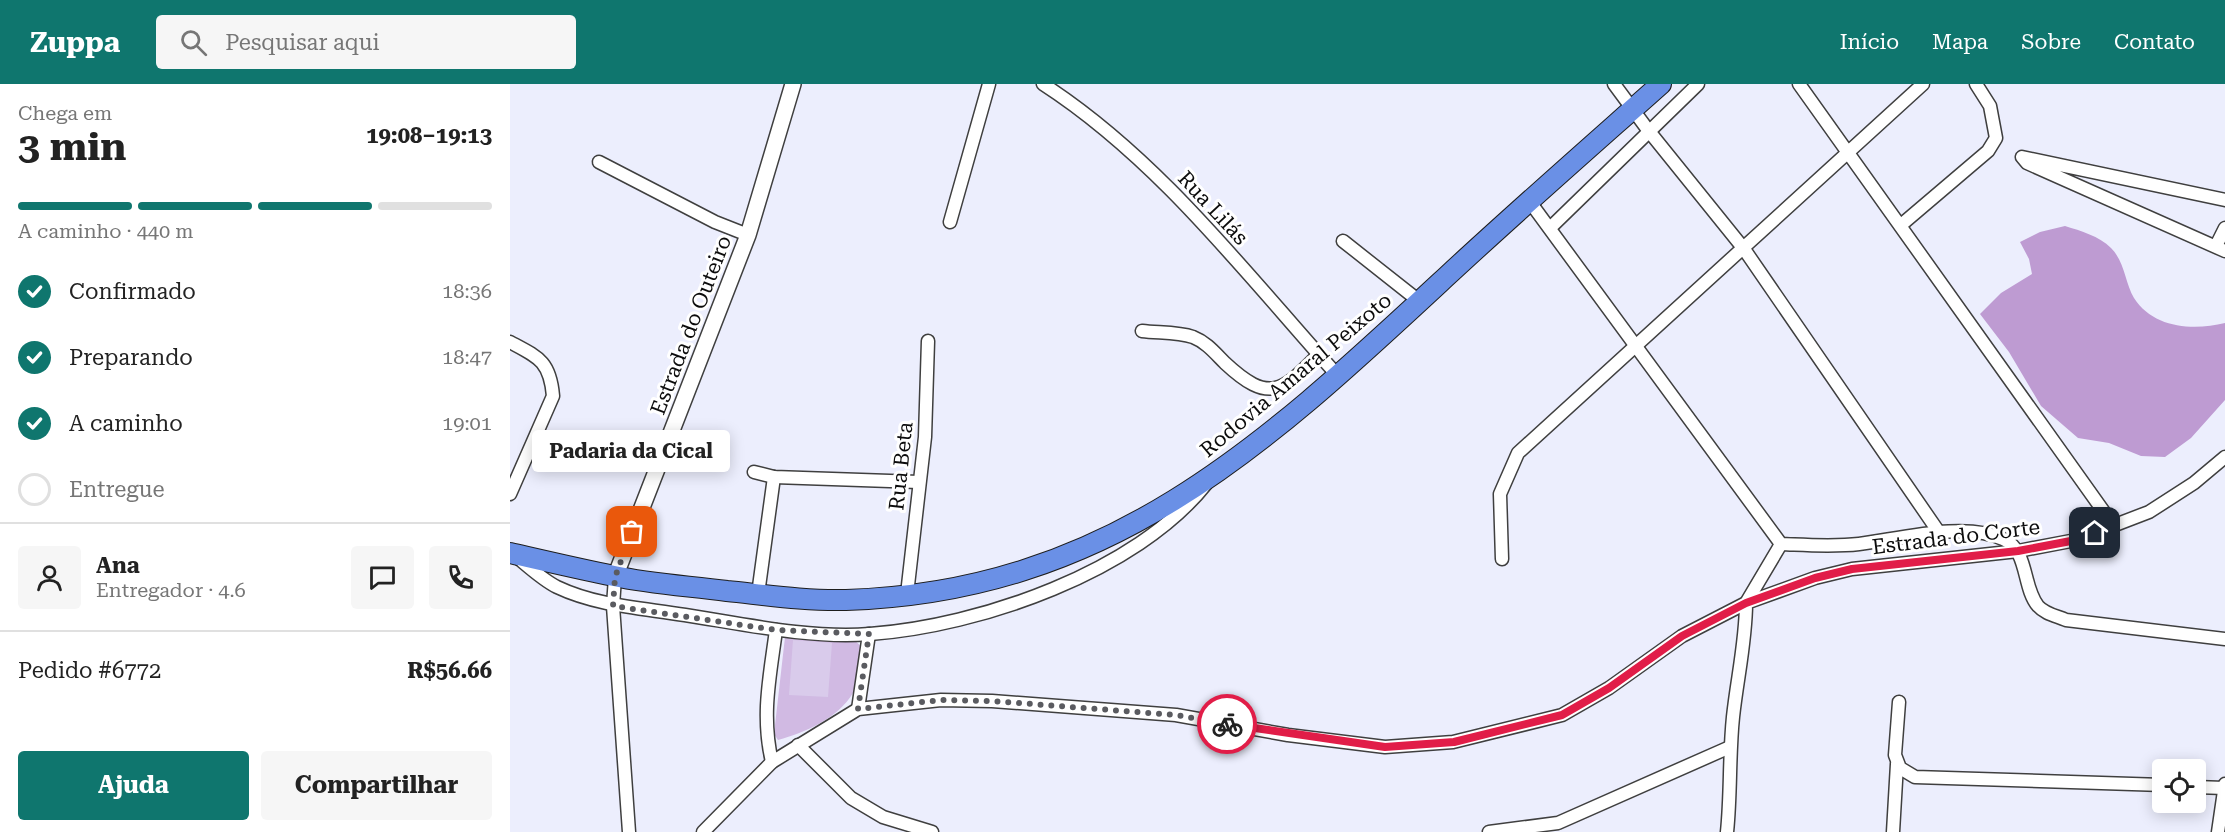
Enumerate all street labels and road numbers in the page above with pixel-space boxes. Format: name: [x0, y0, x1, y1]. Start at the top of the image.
street label: Rua Lilás: [1173, 166, 1253, 250]
street label: Estrada do Outeiro: [646, 232, 736, 418]
street label: Rodovia Amaral Peixoto: [1196, 288, 1396, 462]
street label: Rua Beta: [884, 420, 918, 511]
street label: Estrada do Corte: [1871, 515, 2041, 559]

